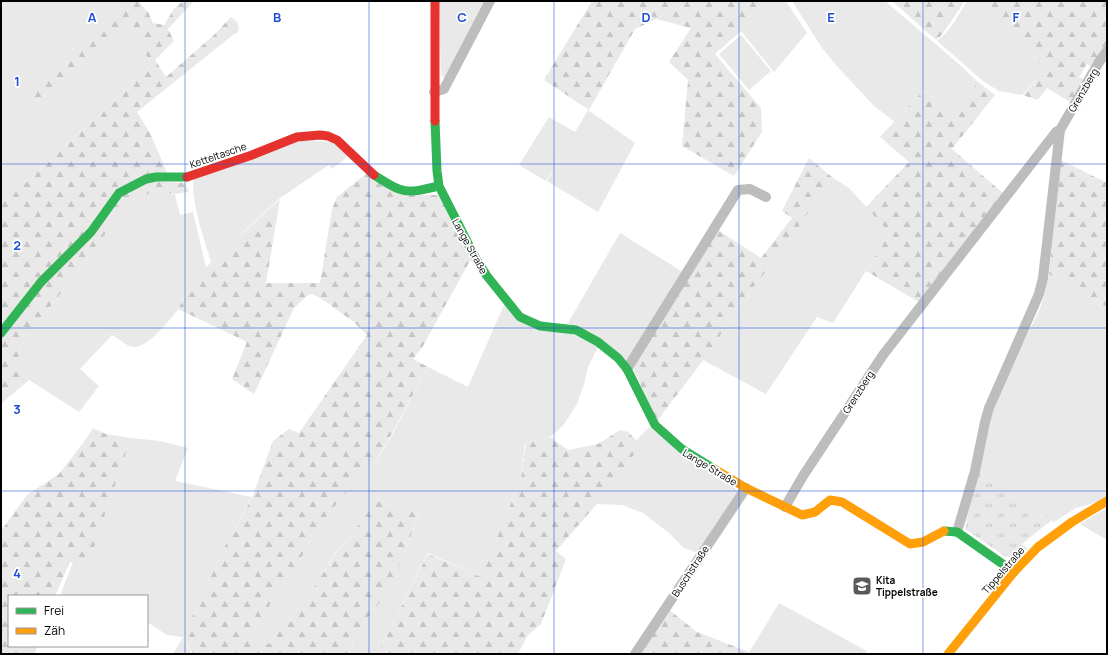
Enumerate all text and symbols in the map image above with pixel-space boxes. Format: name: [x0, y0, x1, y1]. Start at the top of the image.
text: A: [88, 8, 97, 26]
text: B: [273, 8, 281, 26]
text: C: [457, 8, 467, 26]
text: D: [641, 8, 651, 26]
text: E: [827, 8, 835, 26]
text: F: [1013, 8, 1020, 26]
street label: Grenzberg: [1065, 65, 1101, 115]
text: 1: [14, 72, 20, 90]
street label: Ketteltasche: [188, 139, 248, 171]
street label: Lange Straße: [449, 216, 491, 276]
text: 2: [13, 236, 21, 254]
street label: Grenzberg: [839, 368, 877, 416]
text: 3: [13, 400, 21, 418]
street label: Lange Straße: [680, 445, 740, 489]
street label: Buschstraße: [668, 542, 712, 599]
street label: Tippelstraße: [979, 543, 1028, 597]
text: 4: [13, 564, 21, 582]
place label: Kita Tippelstraße: [876, 573, 938, 599]
school or university icon: Kita Tippelstraße: [851, 575, 873, 597]
legend: [8, 595, 148, 647]
text: Frei: [44, 602, 64, 619]
text: Zäh: [44, 622, 65, 639]

